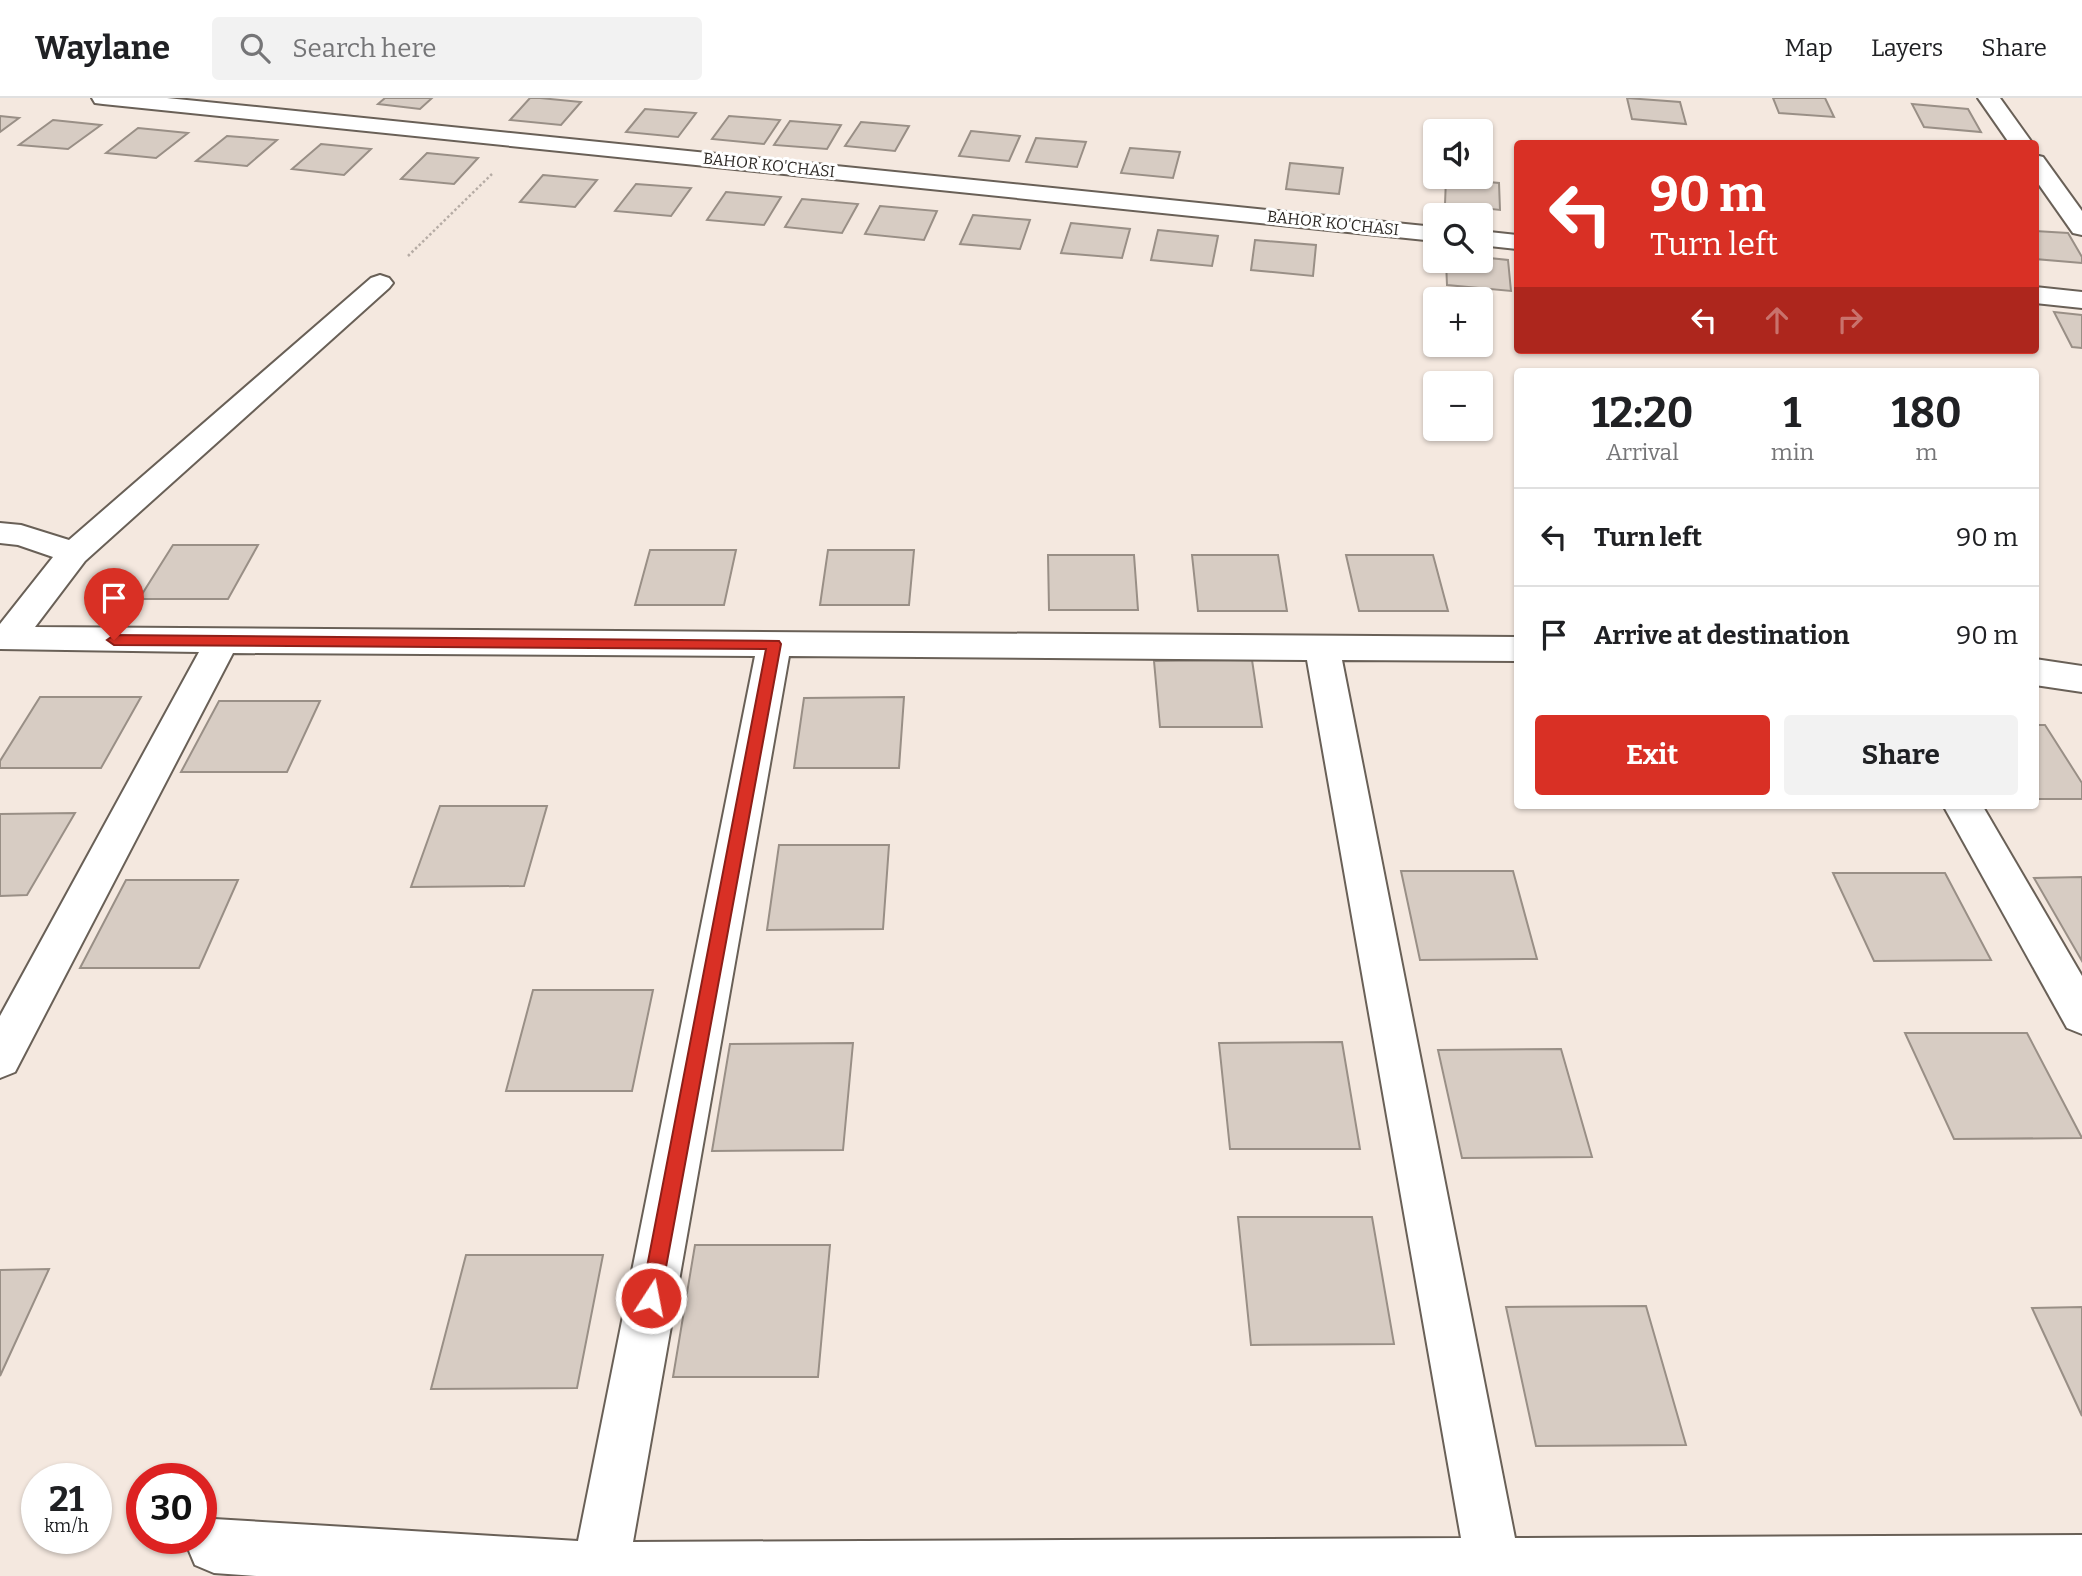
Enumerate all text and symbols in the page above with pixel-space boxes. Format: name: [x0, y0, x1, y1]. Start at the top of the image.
search box: [212, 17, 702, 80]
text: Waylane: [35, 28, 170, 68]
icon: search: [236, 29, 274, 67]
text: Search here: [292, 33, 437, 64]
text: Map: [1785, 34, 1833, 62]
text: Layers: [1871, 34, 1943, 62]
text: Share: [1981, 34, 2047, 62]
map controls: [1423, 119, 1493, 441]
button: sound: [1423, 119, 1493, 189]
street label: BAHOR KO'CHASI: [702, 149, 836, 181]
text: 90 m: [1650, 165, 1766, 224]
icon: left: [1535, 168, 1626, 259]
button: search: [1423, 203, 1493, 273]
street label: BAHOR KO'CHASI: [1266, 207, 1400, 239]
text: Turn left: [1650, 225, 1778, 263]
button: +: [1423, 287, 1493, 357]
icon: left: [1685, 301, 1723, 339]
icon: ahead: [1758, 301, 1796, 339]
icon: right: [1831, 301, 1869, 339]
button: −: [1423, 371, 1493, 441]
text: 12:20: [1591, 388, 1693, 438]
text: 1: [1783, 388, 1801, 438]
text: 180: [1891, 388, 1962, 438]
text: Arrival: [1606, 438, 1679, 466]
text: min: [1771, 438, 1814, 466]
text: m: [1916, 438, 1938, 466]
icon: left: [1535, 518, 1573, 556]
text: Turn left: [1594, 522, 1702, 553]
text: 90 m: [1956, 522, 2018, 553]
pin: [84, 568, 144, 640]
icon: arrive: [95, 579, 133, 617]
icon: arrive: [1535, 616, 1573, 654]
text: Arrive at destination: [1594, 620, 1849, 651]
text: 90 m: [1956, 620, 2018, 651]
button: Exit: [1535, 715, 1770, 795]
button: Share: [1784, 715, 2018, 795]
position arrow: [614, 1261, 688, 1335]
speed limit sign: 30: [126, 1463, 217, 1554]
text: 21: [49, 1478, 84, 1520]
text: km/h: [44, 1515, 89, 1537]

